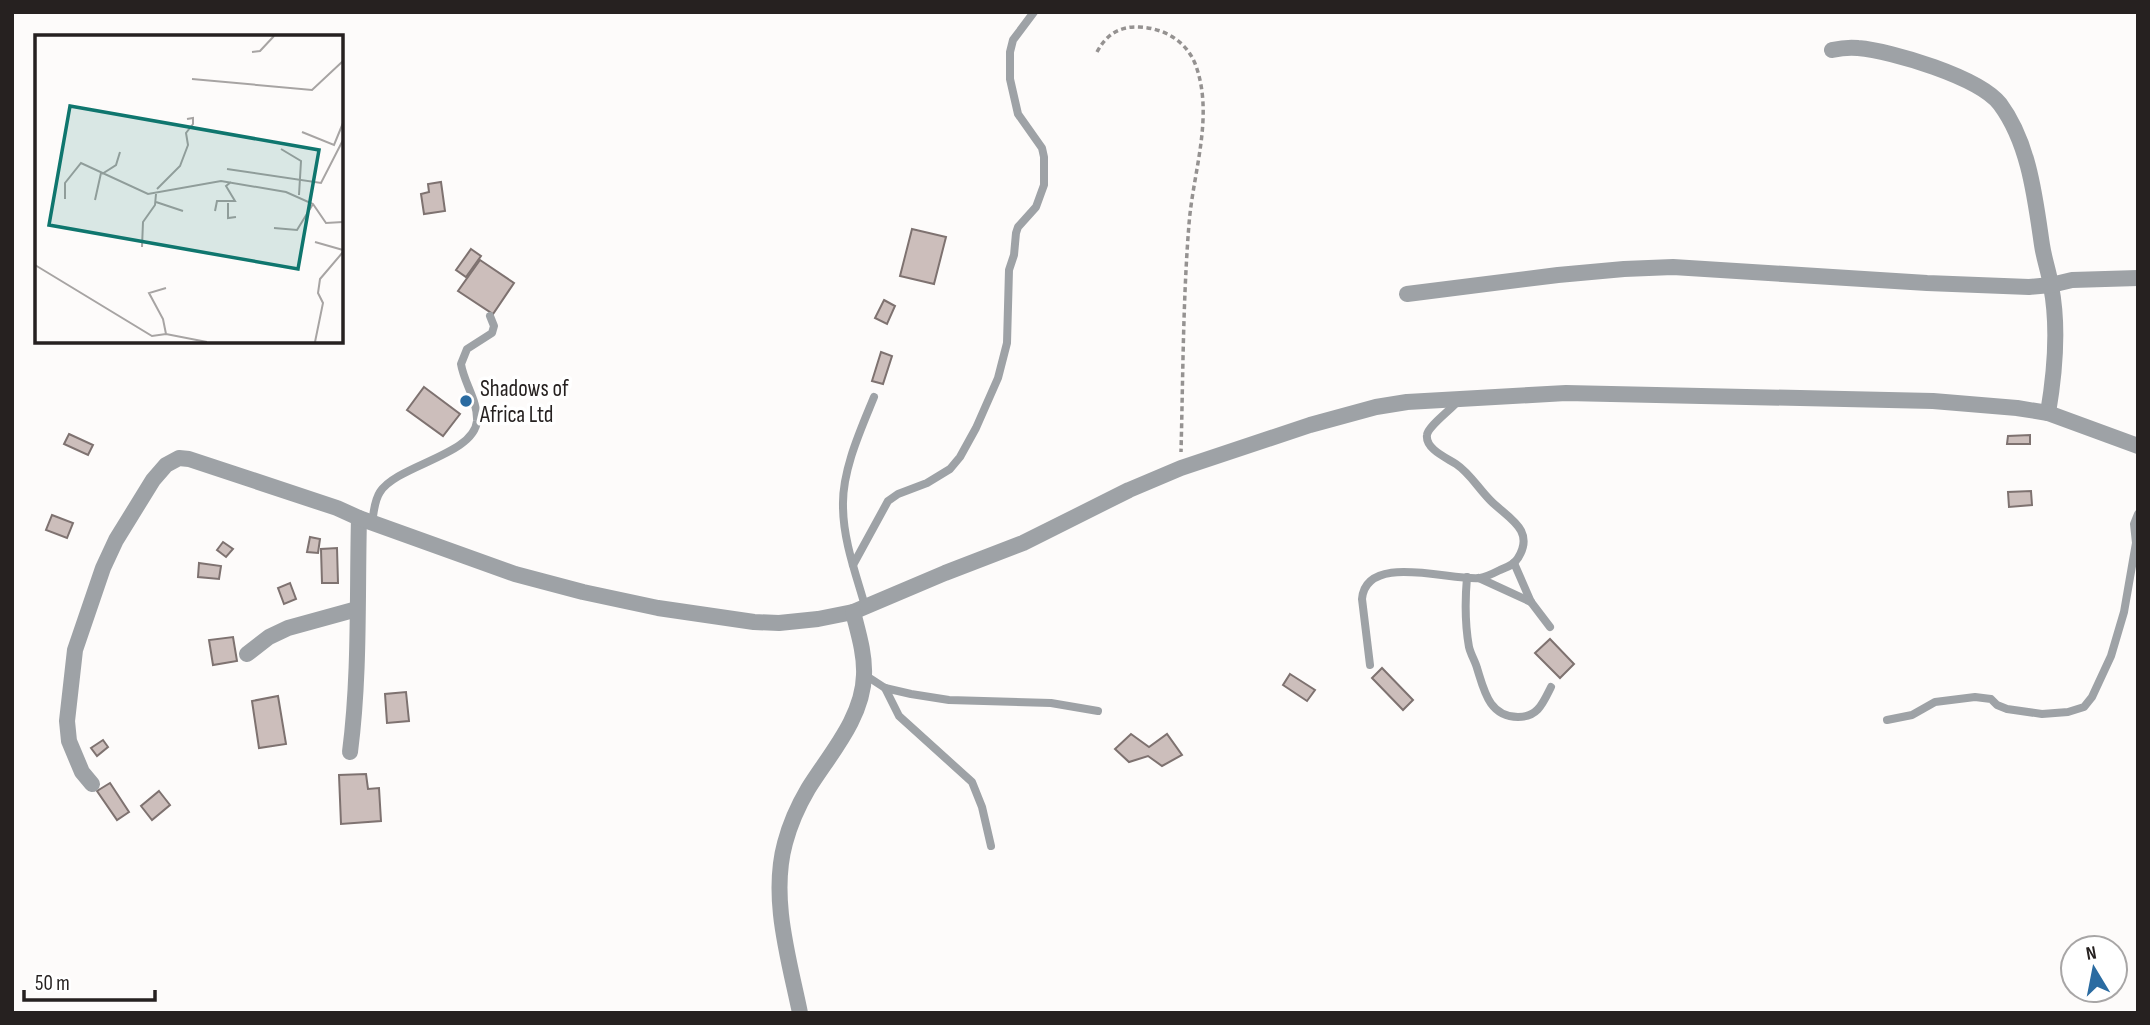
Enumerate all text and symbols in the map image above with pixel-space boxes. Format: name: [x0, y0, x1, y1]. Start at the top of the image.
inset map: [35, 35, 343, 343]
place label: Shadows of Africa Ltd: [479, 375, 569, 429]
marker: Shadows of Africa Ltd: [458, 393, 474, 409]
north arrow: [2059, 934, 2129, 1004]
text: N: [2084, 942, 2098, 966]
scale bar: [24, 958, 156, 1002]
text: 50 m: [35, 971, 70, 996]

